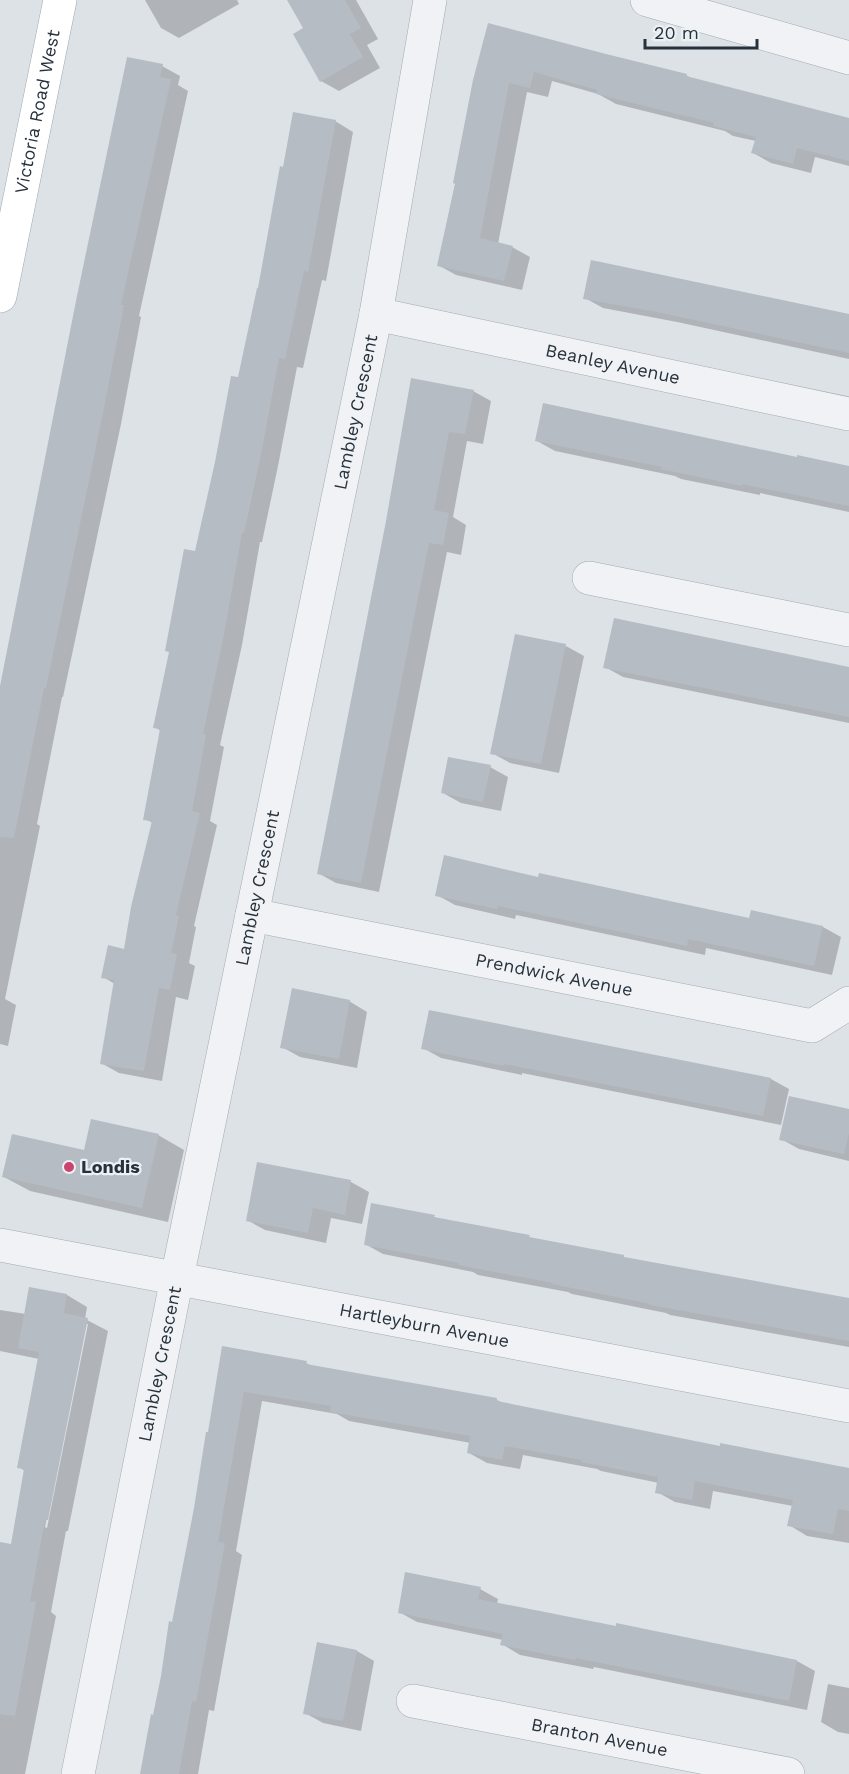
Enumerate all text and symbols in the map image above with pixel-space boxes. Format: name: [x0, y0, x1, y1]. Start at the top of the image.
scale bar: [645, 12, 758, 50]
text: 20 m: [654, 22, 699, 43]
street label: Victoria Road West: [10, 27, 64, 195]
street label: Lambley Crescent: [329, 332, 382, 492]
street label: Beanley Avenue: [544, 339, 682, 388]
street label: Lambley Crescent: [231, 808, 283, 968]
street label: Prendwick Avenue: [474, 949, 635, 1000]
place label: Londis: [81, 1156, 140, 1177]
marker: Londis: [62, 1160, 76, 1174]
street label: Lambley Crescent: [134, 1284, 185, 1444]
street label: Hartleyburn Avenue: [338, 1299, 511, 1351]
street label: Branton Avenue: [529, 1713, 670, 1760]

